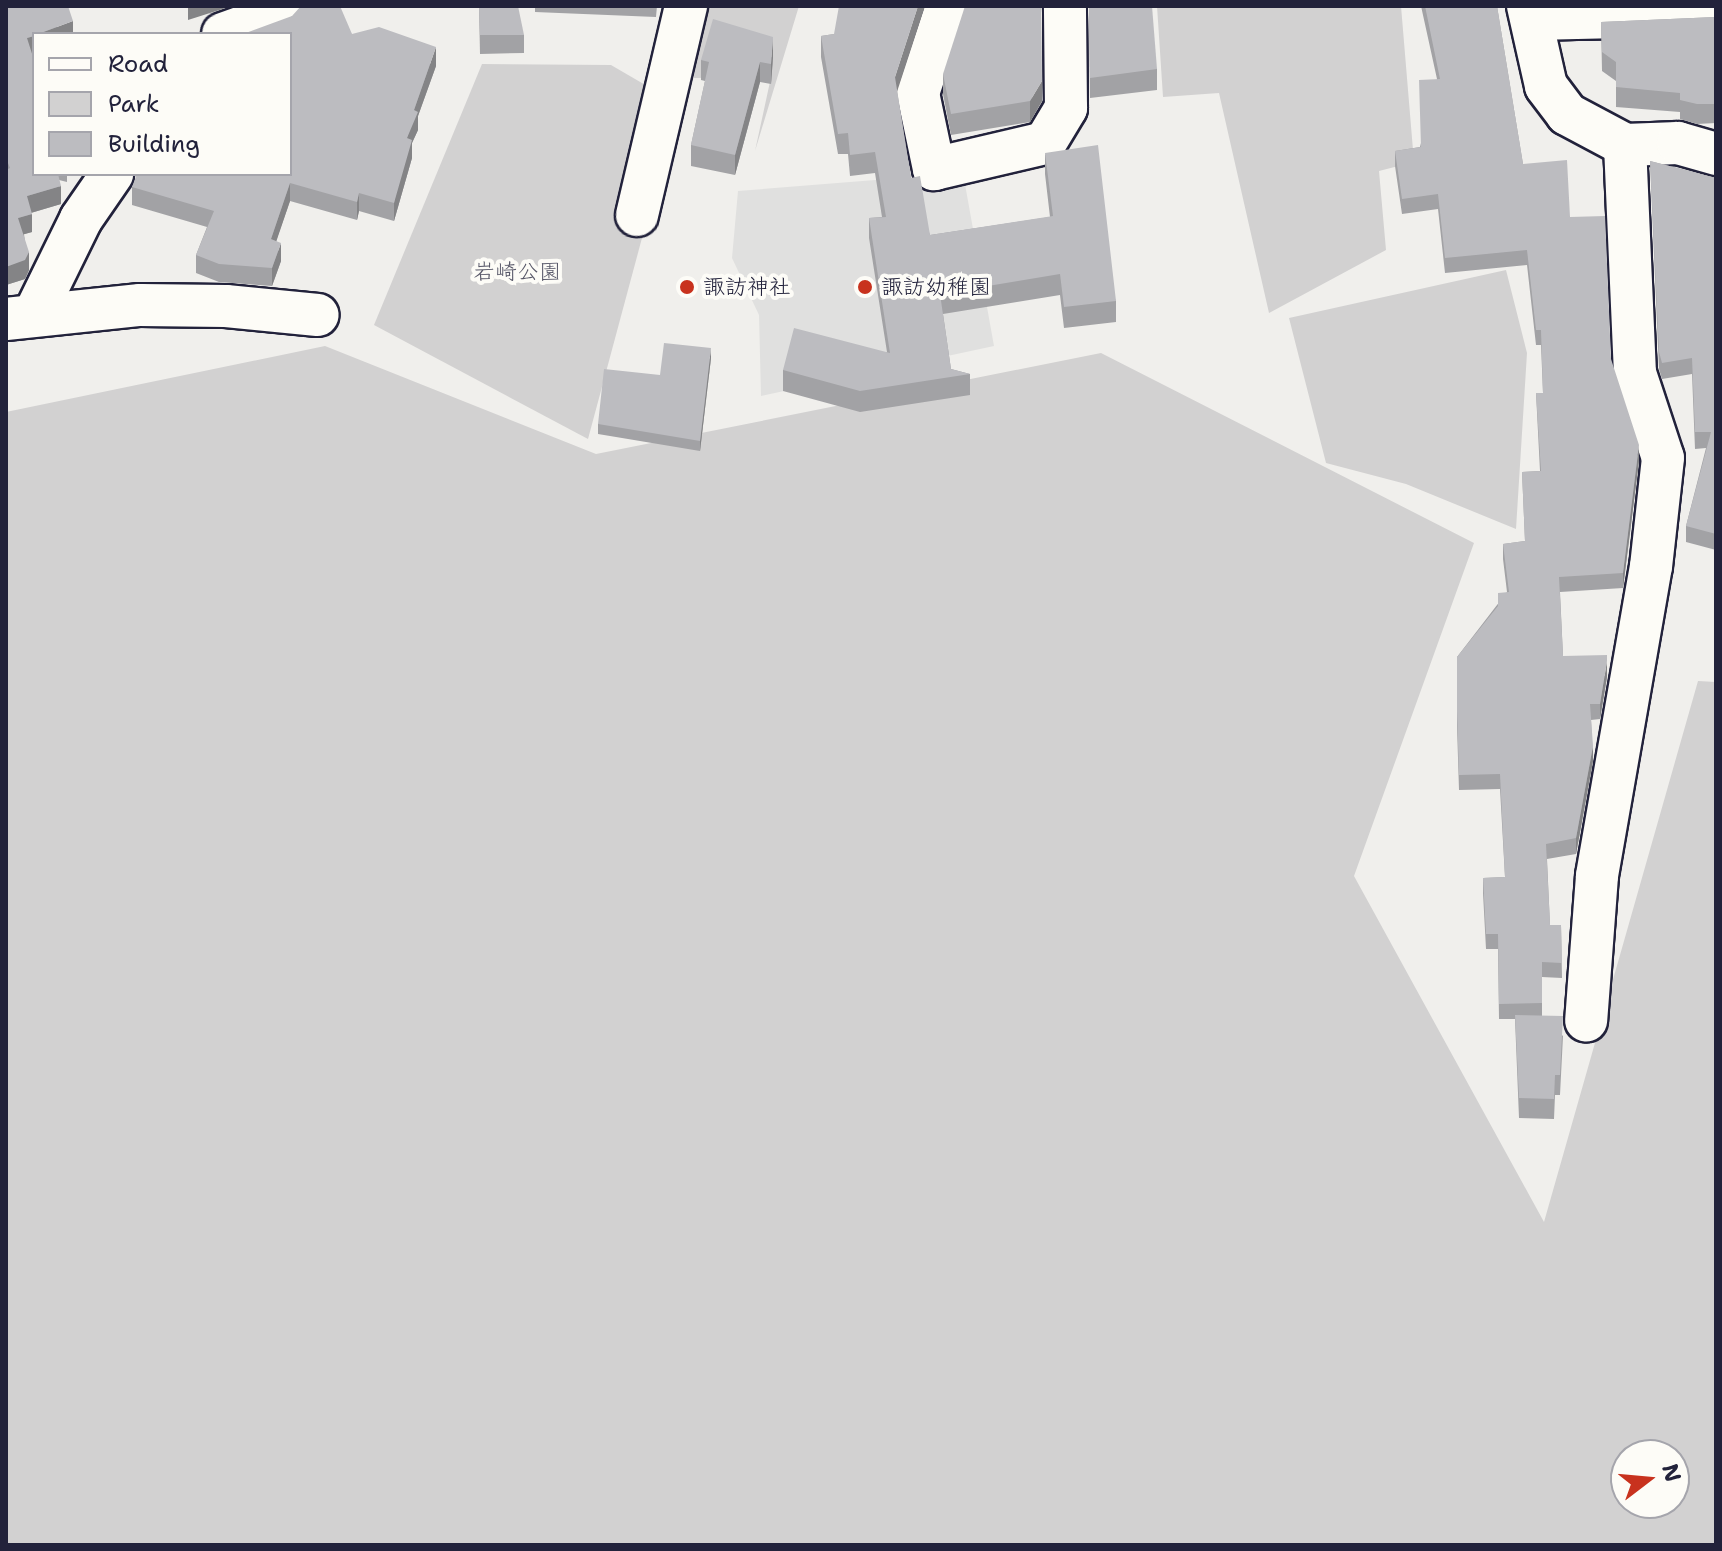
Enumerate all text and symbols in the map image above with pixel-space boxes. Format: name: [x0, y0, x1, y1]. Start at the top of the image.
legend: [32, 32, 292, 176]
text: Road: [108, 48, 168, 80]
text: Park: [108, 88, 160, 120]
text: Building: [108, 128, 200, 160]
park label: 岩崎公園: [473, 259, 561, 285]
place label: 諏訪神社: [703, 274, 791, 300]
place label: 諏訪幼稚園: [881, 274, 991, 300]
marker: 諏訪神社: [678, 278, 696, 296]
marker: 諏訪幼稚園: [856, 278, 874, 296]
north arrow: [1610, 1439, 1690, 1519]
text: N: [1655, 1460, 1688, 1485]

